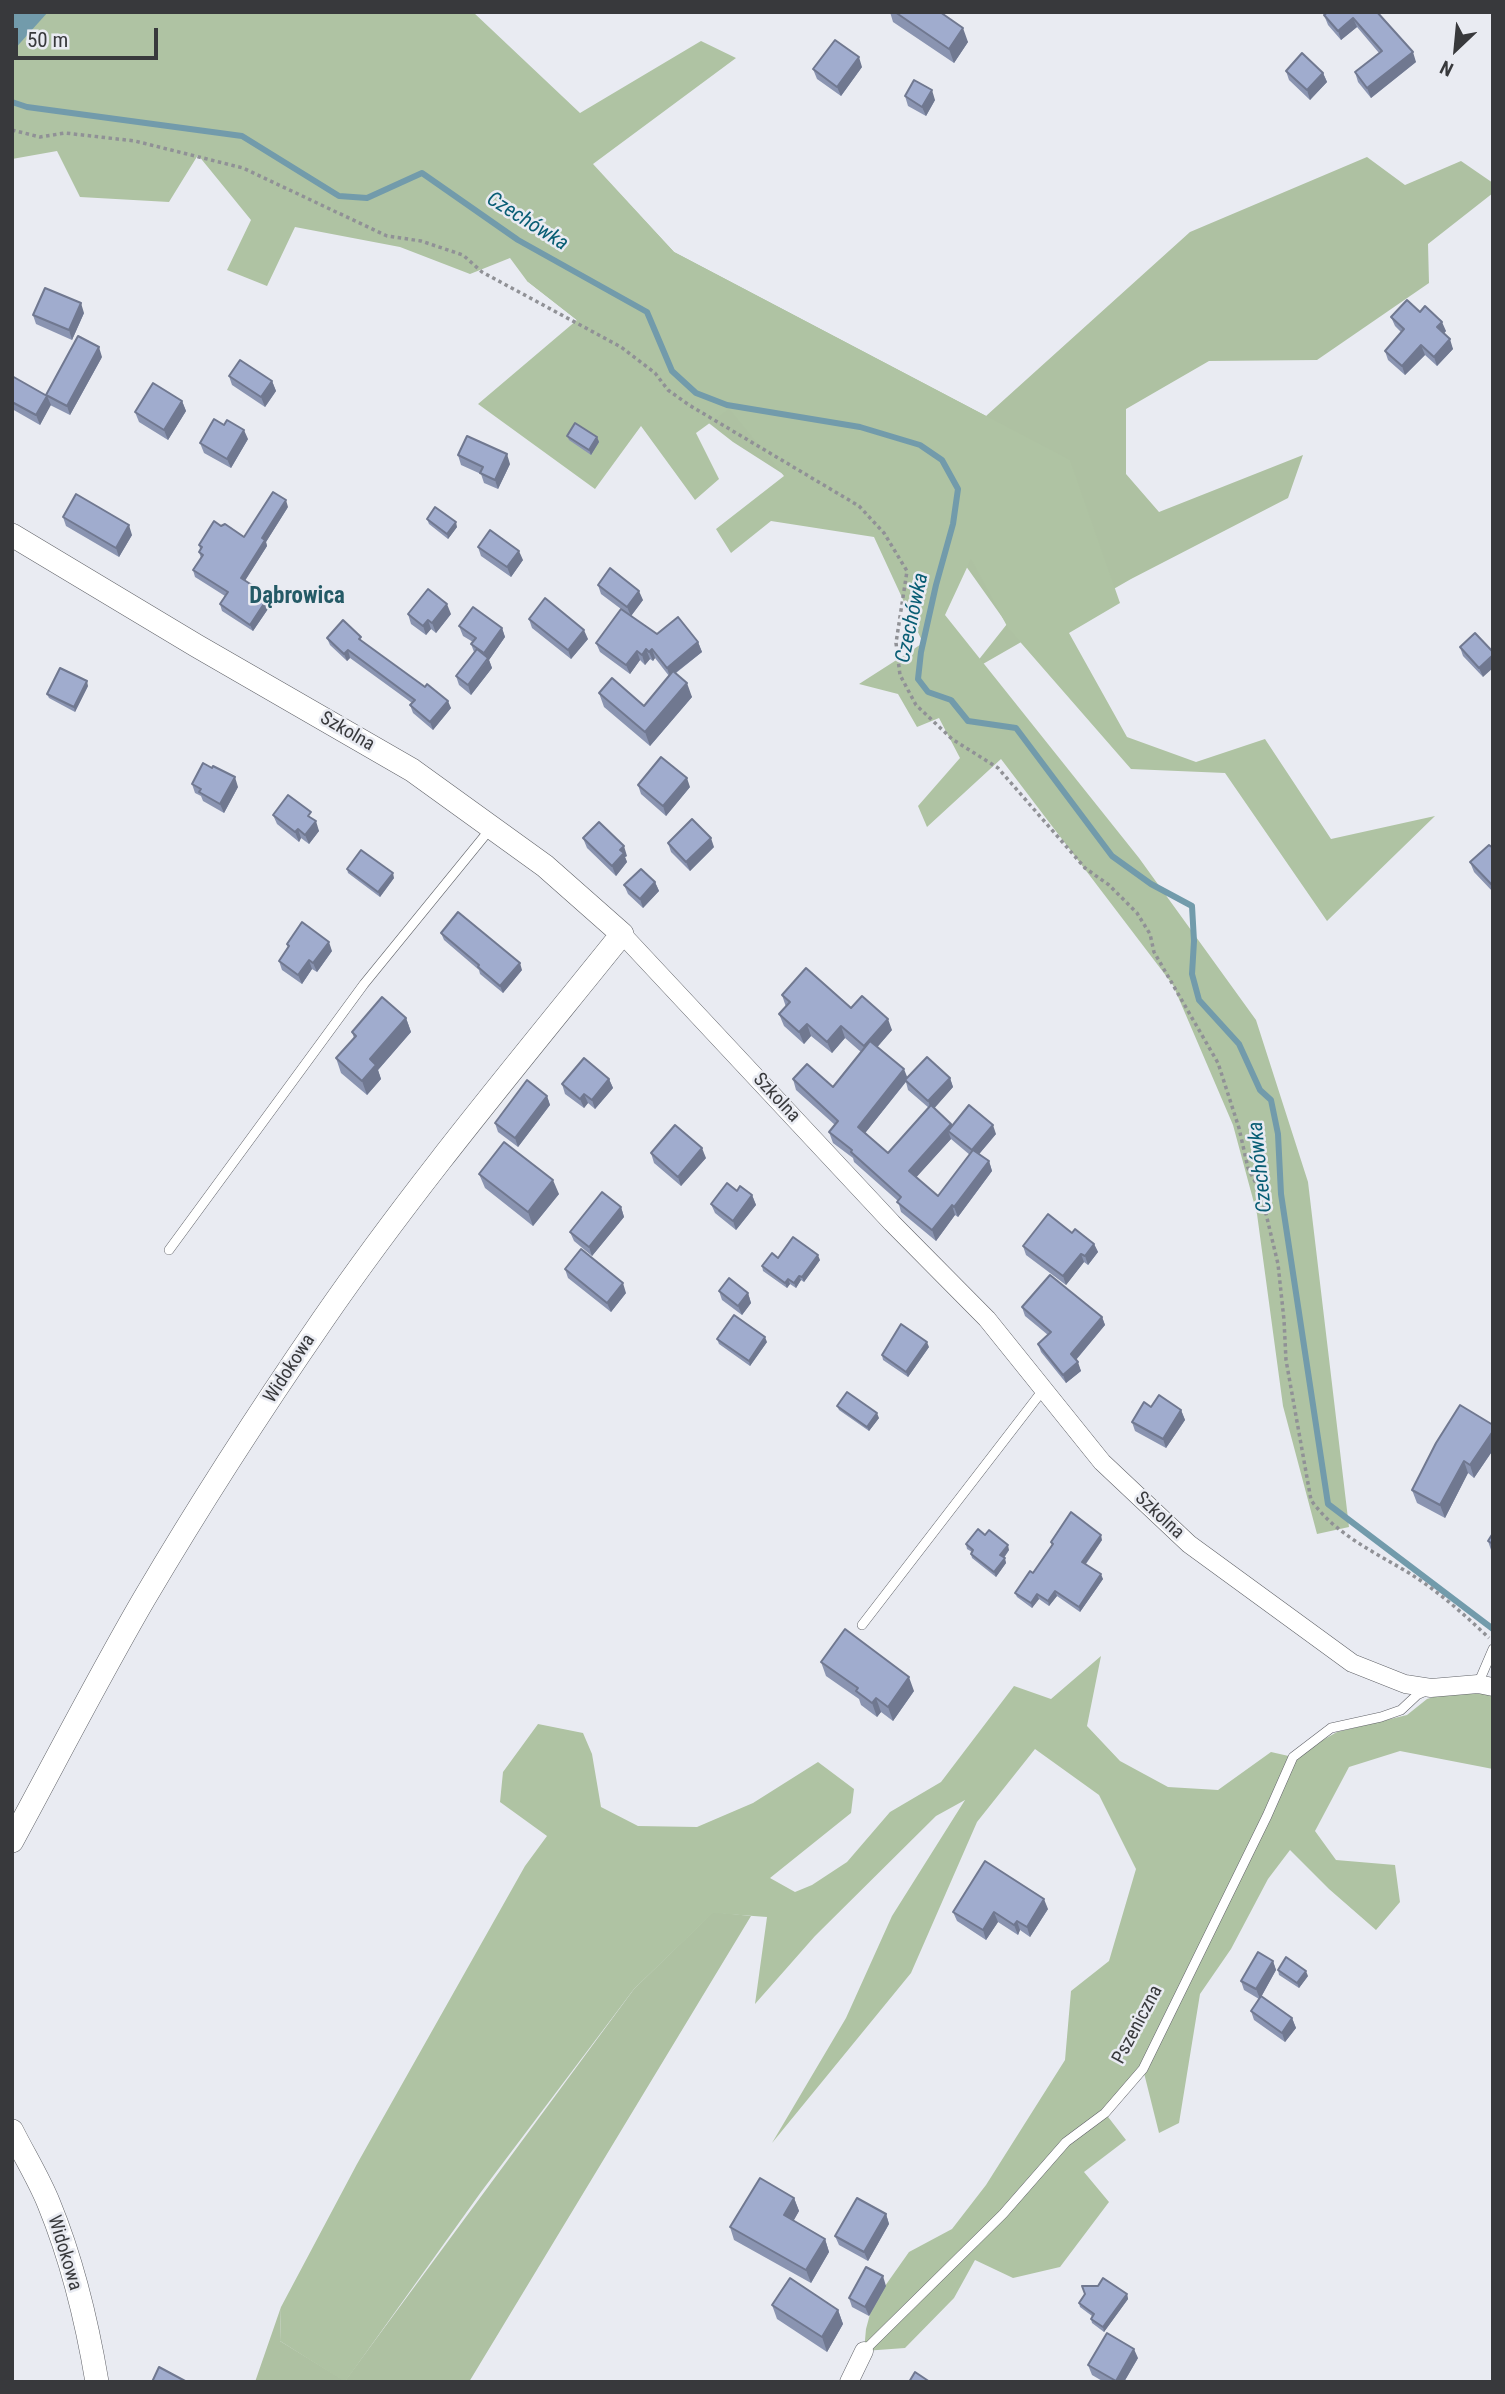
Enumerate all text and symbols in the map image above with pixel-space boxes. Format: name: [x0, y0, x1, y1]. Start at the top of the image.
scale bar: [18, 14, 161, 58]
north arrow: [1421, 14, 1491, 84]
text: 50 m: [27, 28, 68, 52]
text: N: [1436, 55, 1457, 81]
water label: Czechówka: [482, 187, 572, 257]
water label: Czechówka: [891, 571, 935, 665]
district label: Dąbrowica: [249, 583, 345, 611]
street label: Szkolna: [316, 707, 378, 757]
street label: Szkolna: [748, 1069, 804, 1127]
water label: Czechówka: [1244, 1120, 1278, 1214]
street label: Widokowa: [259, 1330, 321, 1408]
street label: Szkolna: [1130, 1488, 1188, 1544]
street label: Pszeniczna: [1108, 1982, 1168, 2068]
street label: Widokowa: [42, 2213, 86, 2293]

